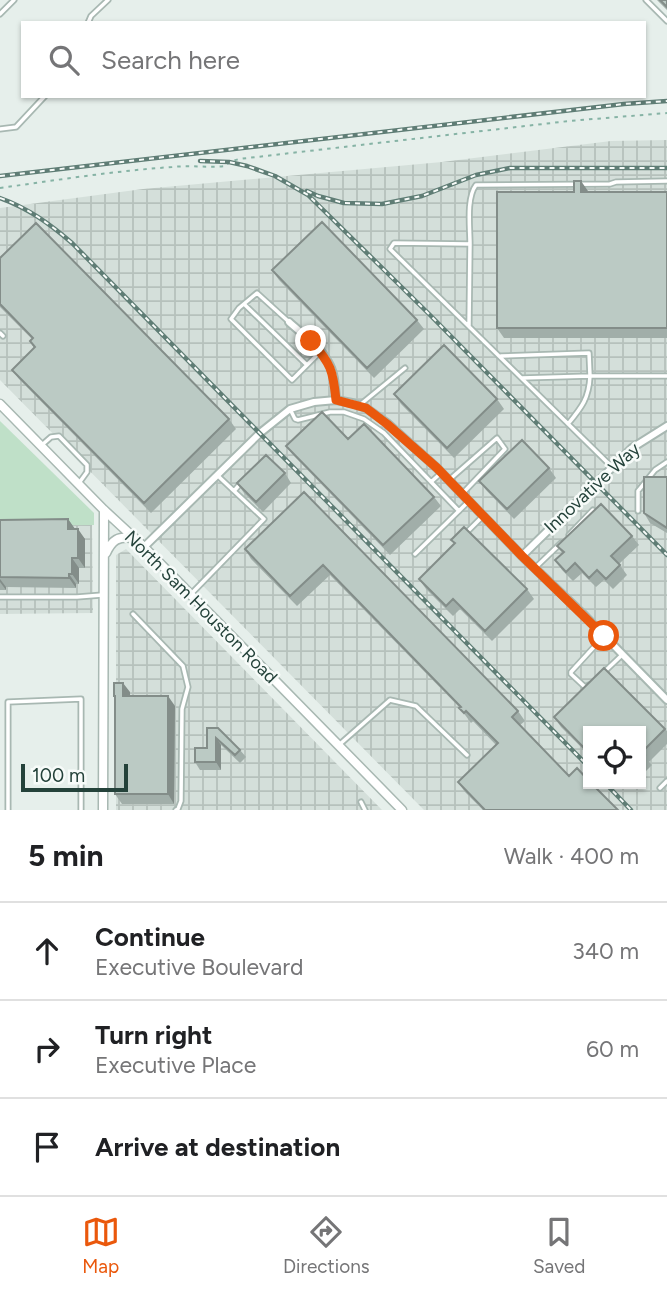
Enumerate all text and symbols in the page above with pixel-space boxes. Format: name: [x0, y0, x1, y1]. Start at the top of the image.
search box: [21, 21, 646, 98]
icon: search: [45, 41, 83, 79]
text: Search here: [101, 44, 240, 76]
route end: [295, 325, 326, 356]
street label: Innovative Way: [540, 438, 645, 538]
street label: North Sam Houston Road: [120, 526, 282, 688]
route start: [588, 620, 619, 651]
map controls: [583, 726, 646, 789]
button: locate: [583, 726, 646, 789]
scale bar: [21, 761, 128, 793]
text: 100 m: [32, 764, 85, 787]
text: 5 min: [28, 837, 104, 874]
text: Walk · 400 m: [504, 842, 639, 870]
text: Continue: [95, 921, 205, 953]
icon: ahead: [28, 932, 66, 970]
text: 340 m: [572, 937, 639, 965]
text: Executive Boulevard: [95, 953, 303, 981]
text: Turn right: [95, 1019, 212, 1051]
icon: right: [28, 1030, 66, 1068]
text: 60 m: [586, 1035, 639, 1063]
text: Executive Place: [95, 1051, 256, 1079]
icon: arrive: [28, 1128, 66, 1166]
text: Arrive at destination: [95, 1131, 340, 1163]
tab: Map: [82, 1213, 120, 1278]
tab: Directions: [283, 1213, 370, 1278]
tab: Saved: [533, 1213, 585, 1278]

